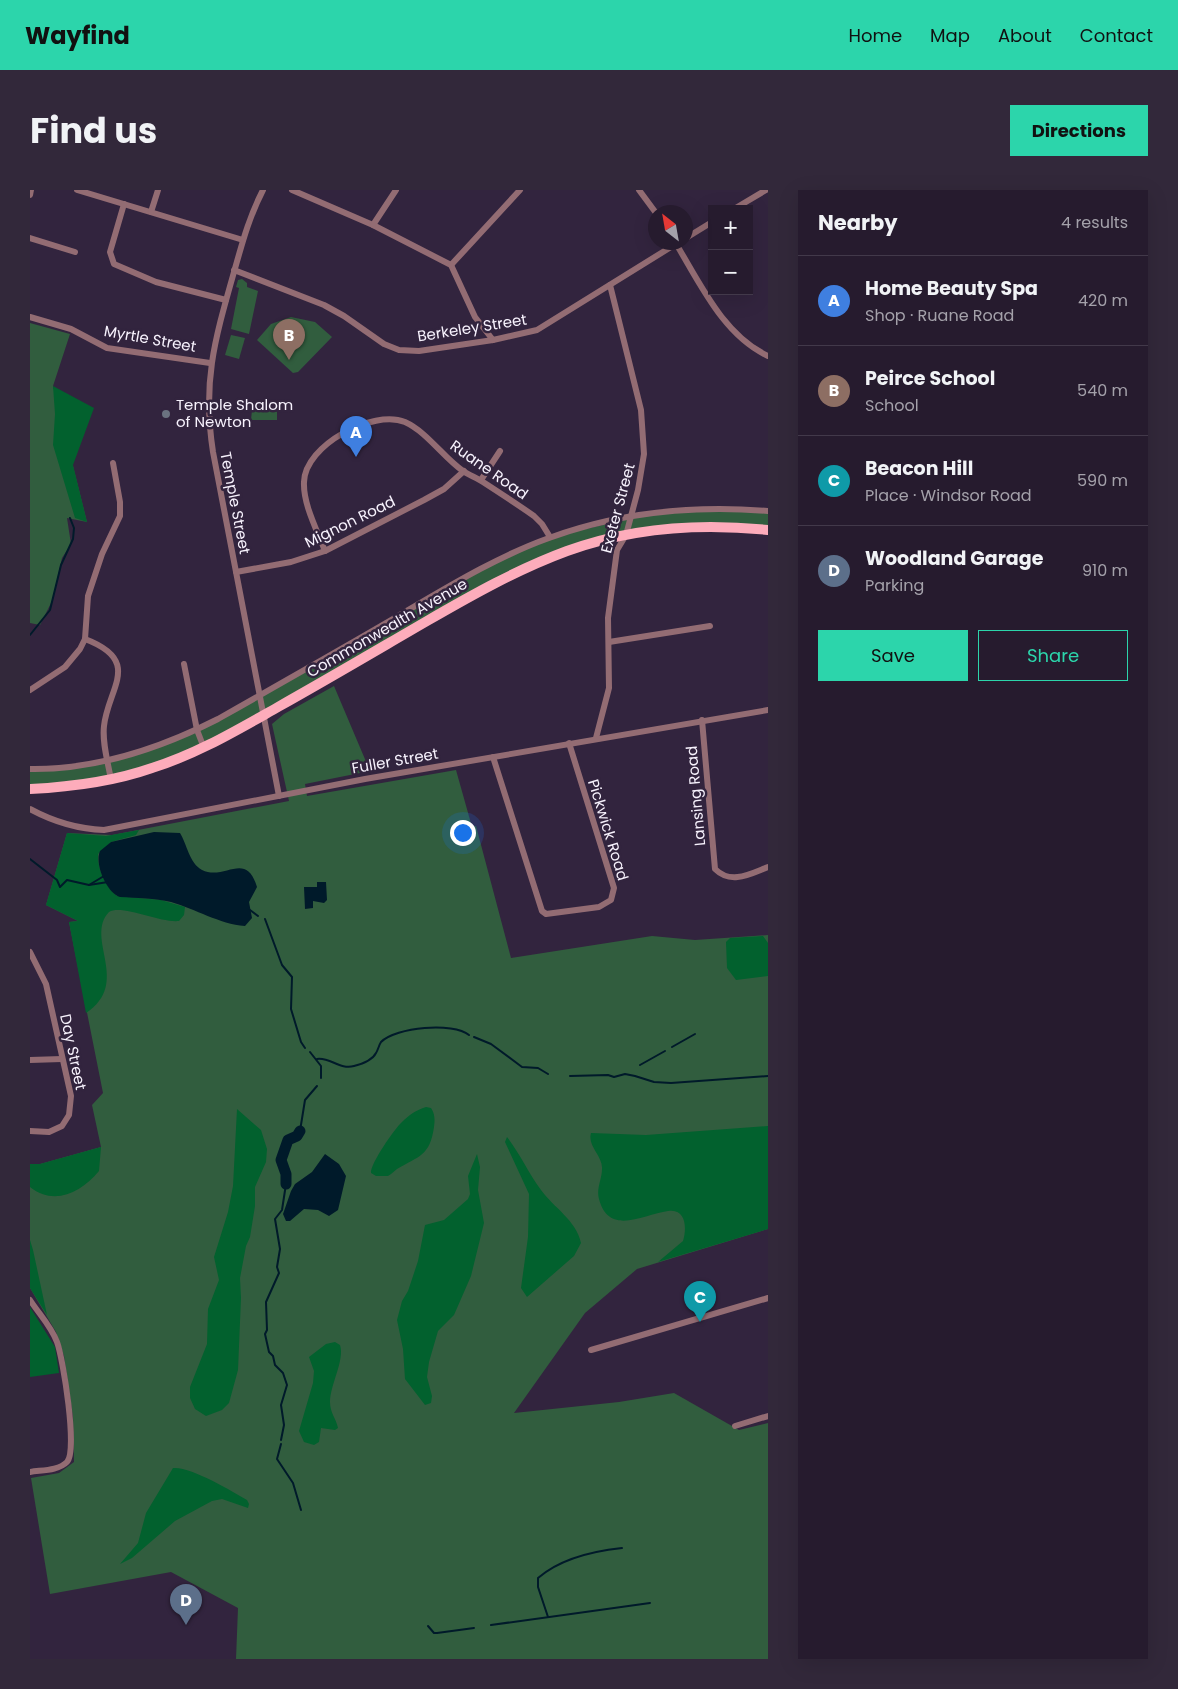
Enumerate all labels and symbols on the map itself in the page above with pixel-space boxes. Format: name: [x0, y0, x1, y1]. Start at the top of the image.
north arrow: [648, 205, 693, 250]
street label: Berkeley Street: [416, 308, 528, 347]
pin: B: [273, 319, 305, 360]
street label: Myrtle Street: [102, 320, 198, 357]
place label: Temple Shalom of Newton: [176, 394, 293, 432]
marker: Temple Shalom of Newton: [160, 408, 172, 420]
pin: A: [340, 416, 372, 457]
street label: Ruane Road: [446, 435, 532, 504]
street label: Temple Street: [215, 450, 256, 556]
street label: Exeter Street: [595, 460, 640, 555]
street label: Mignon Road: [301, 491, 399, 553]
street label: Commonwealth Avenue: [303, 573, 471, 682]
street label: Fuller Street: [350, 743, 440, 778]
street label: Lansing Road: [681, 745, 710, 847]
street label: Pickwick Road: [583, 777, 634, 883]
your location: [450, 820, 476, 846]
street label: Day Street: [55, 1012, 92, 1092]
pin: C: [684, 1281, 716, 1322]
pin: D: [170, 1584, 202, 1625]

